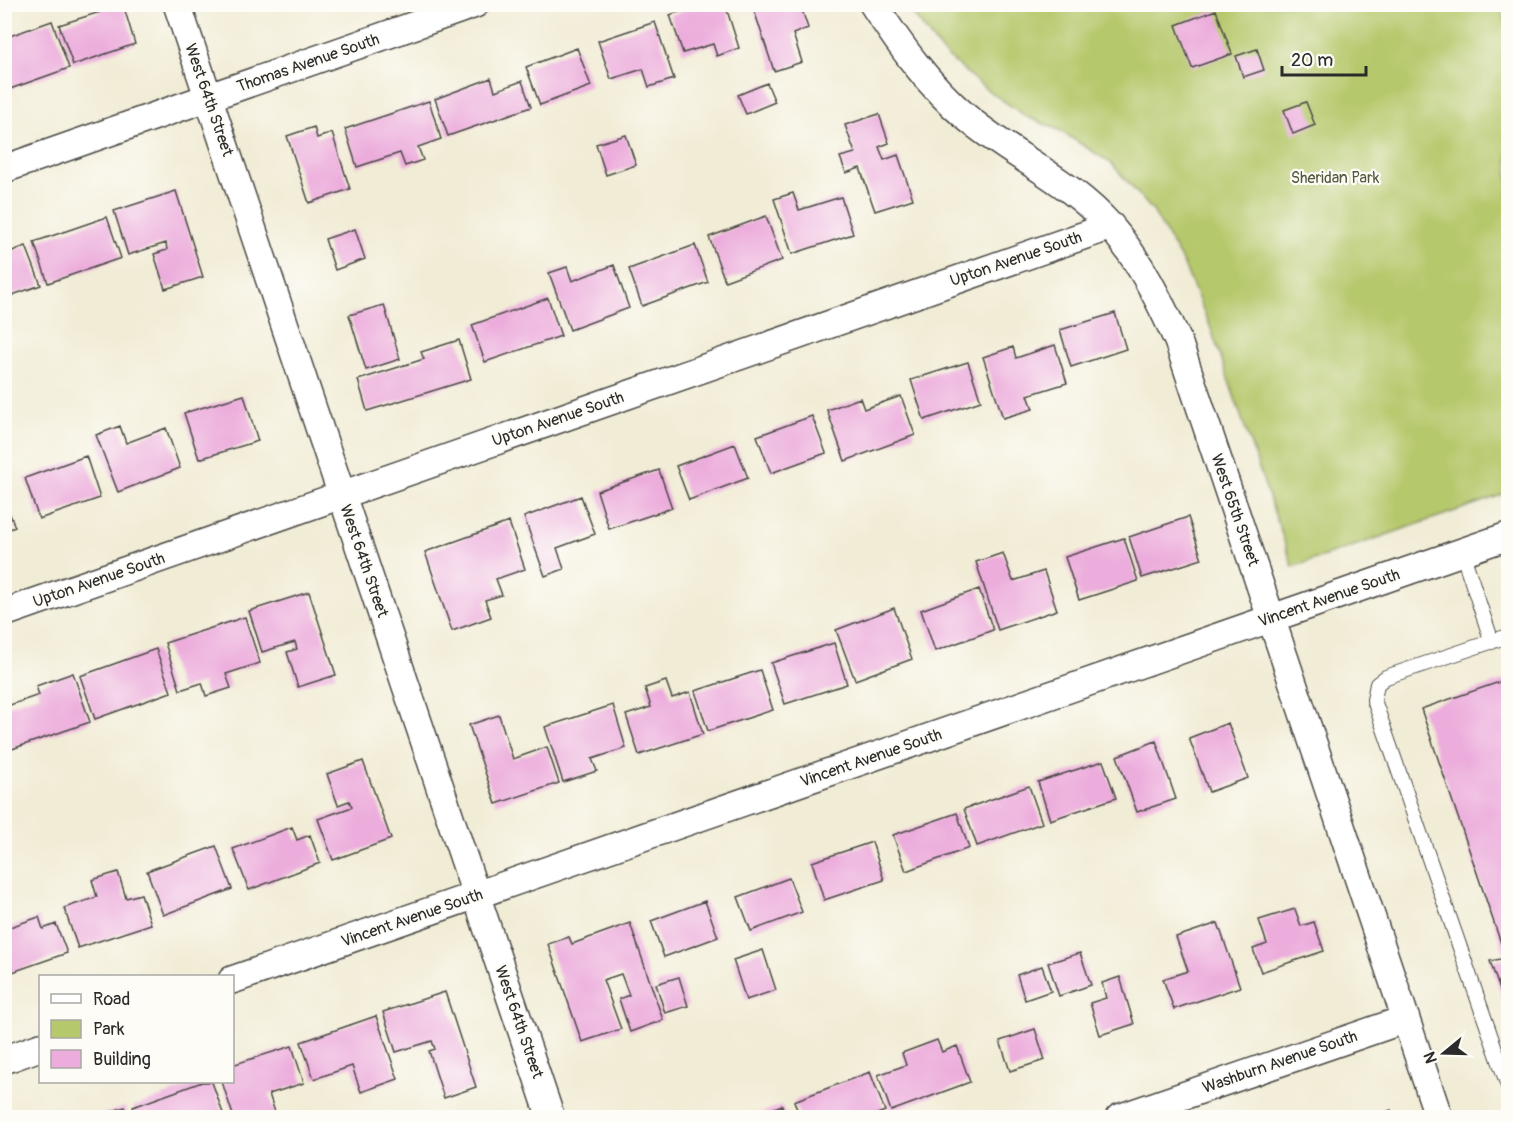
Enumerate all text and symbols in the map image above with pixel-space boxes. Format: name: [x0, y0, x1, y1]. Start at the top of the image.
street label: Thomas Avenue South: [234, 29, 382, 97]
scale bar: [1282, 39, 1366, 77]
street label: West 64th Street: [180, 41, 238, 160]
text: 20 m: [1291, 49, 1333, 72]
park label: Sheridan Park: [1291, 168, 1380, 188]
street label: Upton Avenue South: [947, 227, 1085, 291]
street label: Upton Avenue South: [489, 387, 627, 451]
street label: West 65th Street: [1206, 451, 1264, 569]
street label: West 64th Street: [335, 502, 393, 621]
street label: Upton Avenue South: [30, 548, 168, 612]
street label: Vincent Avenue South: [1256, 564, 1402, 632]
street label: Vincent Avenue South: [798, 724, 944, 792]
street label: Vincent Avenue South: [339, 884, 485, 952]
street label: West 64th Street: [490, 963, 548, 1082]
legend: [39, 975, 234, 1083]
text: Road: [93, 988, 130, 1011]
text: Park: [93, 1018, 125, 1041]
north arrow: [1414, 1023, 1474, 1083]
street label: Washburn Avenue South: [1200, 1026, 1360, 1098]
text: Building: [93, 1048, 151, 1071]
text: N: [1419, 1049, 1442, 1066]

